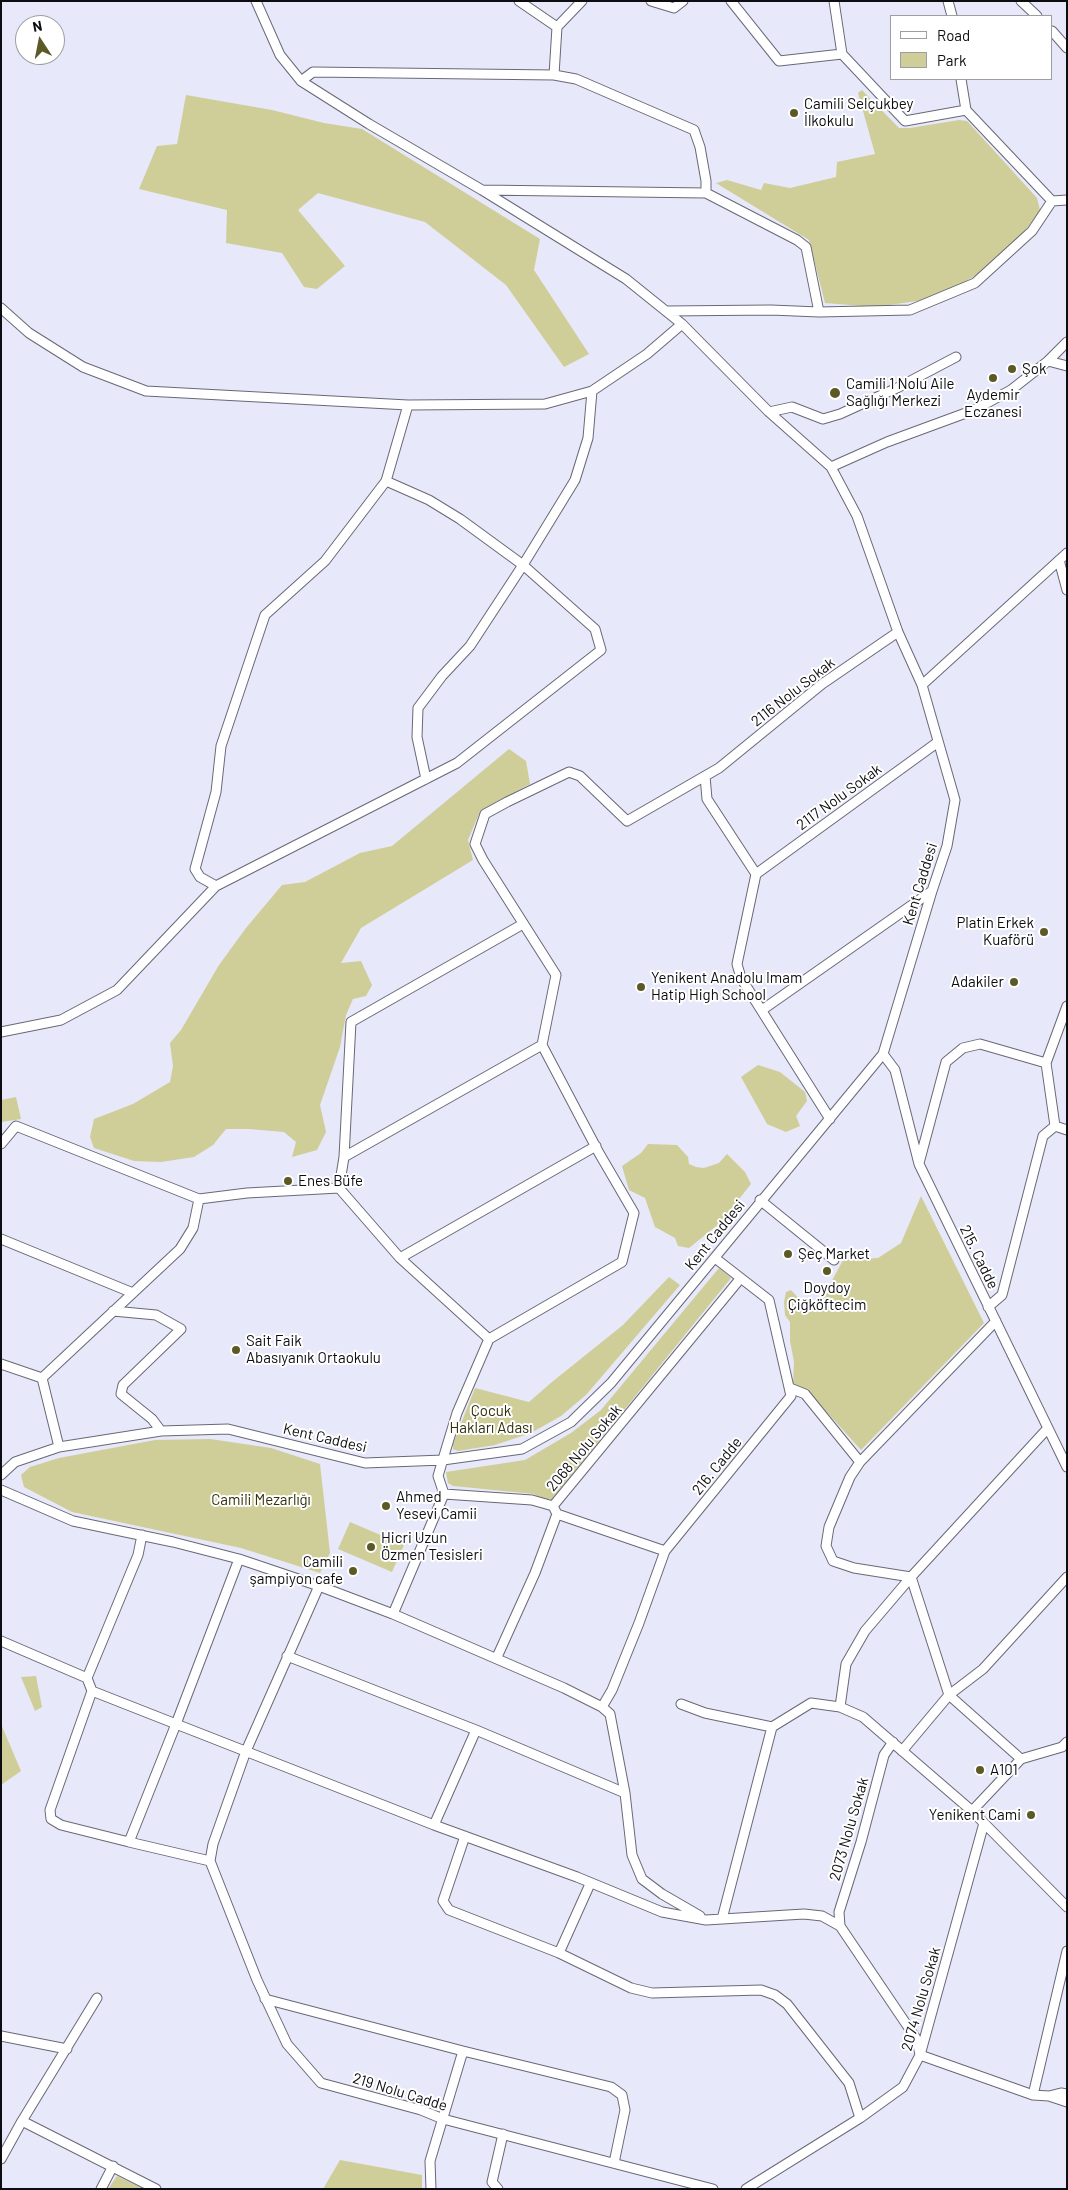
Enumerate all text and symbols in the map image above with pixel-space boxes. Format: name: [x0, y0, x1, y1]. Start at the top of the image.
north arrow: [15, 15, 65, 65]
legend: [890, 15, 1053, 80]
text: N: [31, 17, 43, 35]
text: Road: [937, 26, 970, 44]
text: Park: [937, 51, 966, 69]
place label: Camili Selçukbey İlkokulu: [804, 95, 914, 130]
marker: Camili Selçukbey İlkokulu: [788, 107, 800, 119]
place label: Şok: [1022, 360, 1046, 378]
marker: Şok: [1006, 363, 1018, 375]
marker: Aydemir Eczanesi: [987, 372, 999, 384]
place label: Camili 1 Nolu Aile Sağlığı Merkezi: [846, 375, 955, 410]
marker: Camili 1 Nolu Aile Sağlığı Merkezi: [828, 386, 842, 400]
place label: Aydemir Eczanesi: [964, 386, 1022, 421]
street label: 2116 Nolu Sokak: [748, 654, 838, 730]
street label: 2117 Nolu Sokak: [793, 760, 885, 834]
street label: Kent Caddesi: [899, 841, 941, 927]
place label: Platin Erkek Kuaförü: [956, 914, 1034, 949]
marker: Platin Erkek Kuaförü: [1038, 926, 1050, 938]
place label: Yenikent Anadolu Imam Hatip High School: [651, 969, 802, 1004]
place label: Adakiler: [951, 973, 1004, 991]
marker: Adakiler: [1008, 976, 1020, 988]
marker: Yenikent Anadolu Imam Hatip High School: [635, 981, 647, 993]
place label: Enes Büfe: [298, 1172, 363, 1190]
marker: Enes Büfe: [282, 1175, 294, 1187]
street label: Kent Caddesi: [681, 1196, 749, 1274]
street label: 215. Cadde: [956, 1222, 1002, 1292]
place label: Şeç Market: [798, 1245, 870, 1263]
marker: Şeç Market: [782, 1248, 794, 1260]
marker: Doydoy Çiğköftecim: [821, 1265, 833, 1277]
place label: Doydoy Çiğköftecim: [788, 1279, 866, 1314]
place label: Sait Faik Abasıyanık Ortaokulu: [246, 1332, 381, 1367]
marker: Sait Faik Abasıyanık Ortaokulu: [230, 1344, 242, 1356]
street label: 2068 Nolu Sokak: [543, 1401, 625, 1495]
park label: Çocuk Hakları Adası: [450, 1402, 532, 1437]
street label: Kent Caddesi: [281, 1420, 369, 1456]
street label: 216. Cadde: [688, 1434, 746, 1498]
place label: Ahmed Yesevi Camii: [396, 1488, 477, 1523]
park label: Camili Mezarlığı: [211, 1491, 311, 1509]
marker: Ahmed Yesevi Camii: [380, 1500, 392, 1512]
place label: Hicri Uzun Özmen Tesisleri: [381, 1529, 483, 1564]
marker: Hicri Uzun Özmen Tesisleri: [365, 1541, 377, 1553]
place label: Camili şampiyon cafe: [250, 1553, 343, 1588]
marker: Camili şampiyon cafe: [347, 1565, 359, 1577]
place label: A101: [990, 1761, 1018, 1779]
marker: A101: [974, 1764, 986, 1776]
street label: 2073 Nolu Sokak: [826, 1775, 872, 1883]
place label: Yenikent Cami: [929, 1806, 1021, 1824]
marker: Yenikent Cami: [1025, 1809, 1037, 1821]
street label: 2074 Nolu Sokak: [898, 1945, 944, 2053]
street label: 219 Nolu Cadde: [351, 2069, 449, 2115]

